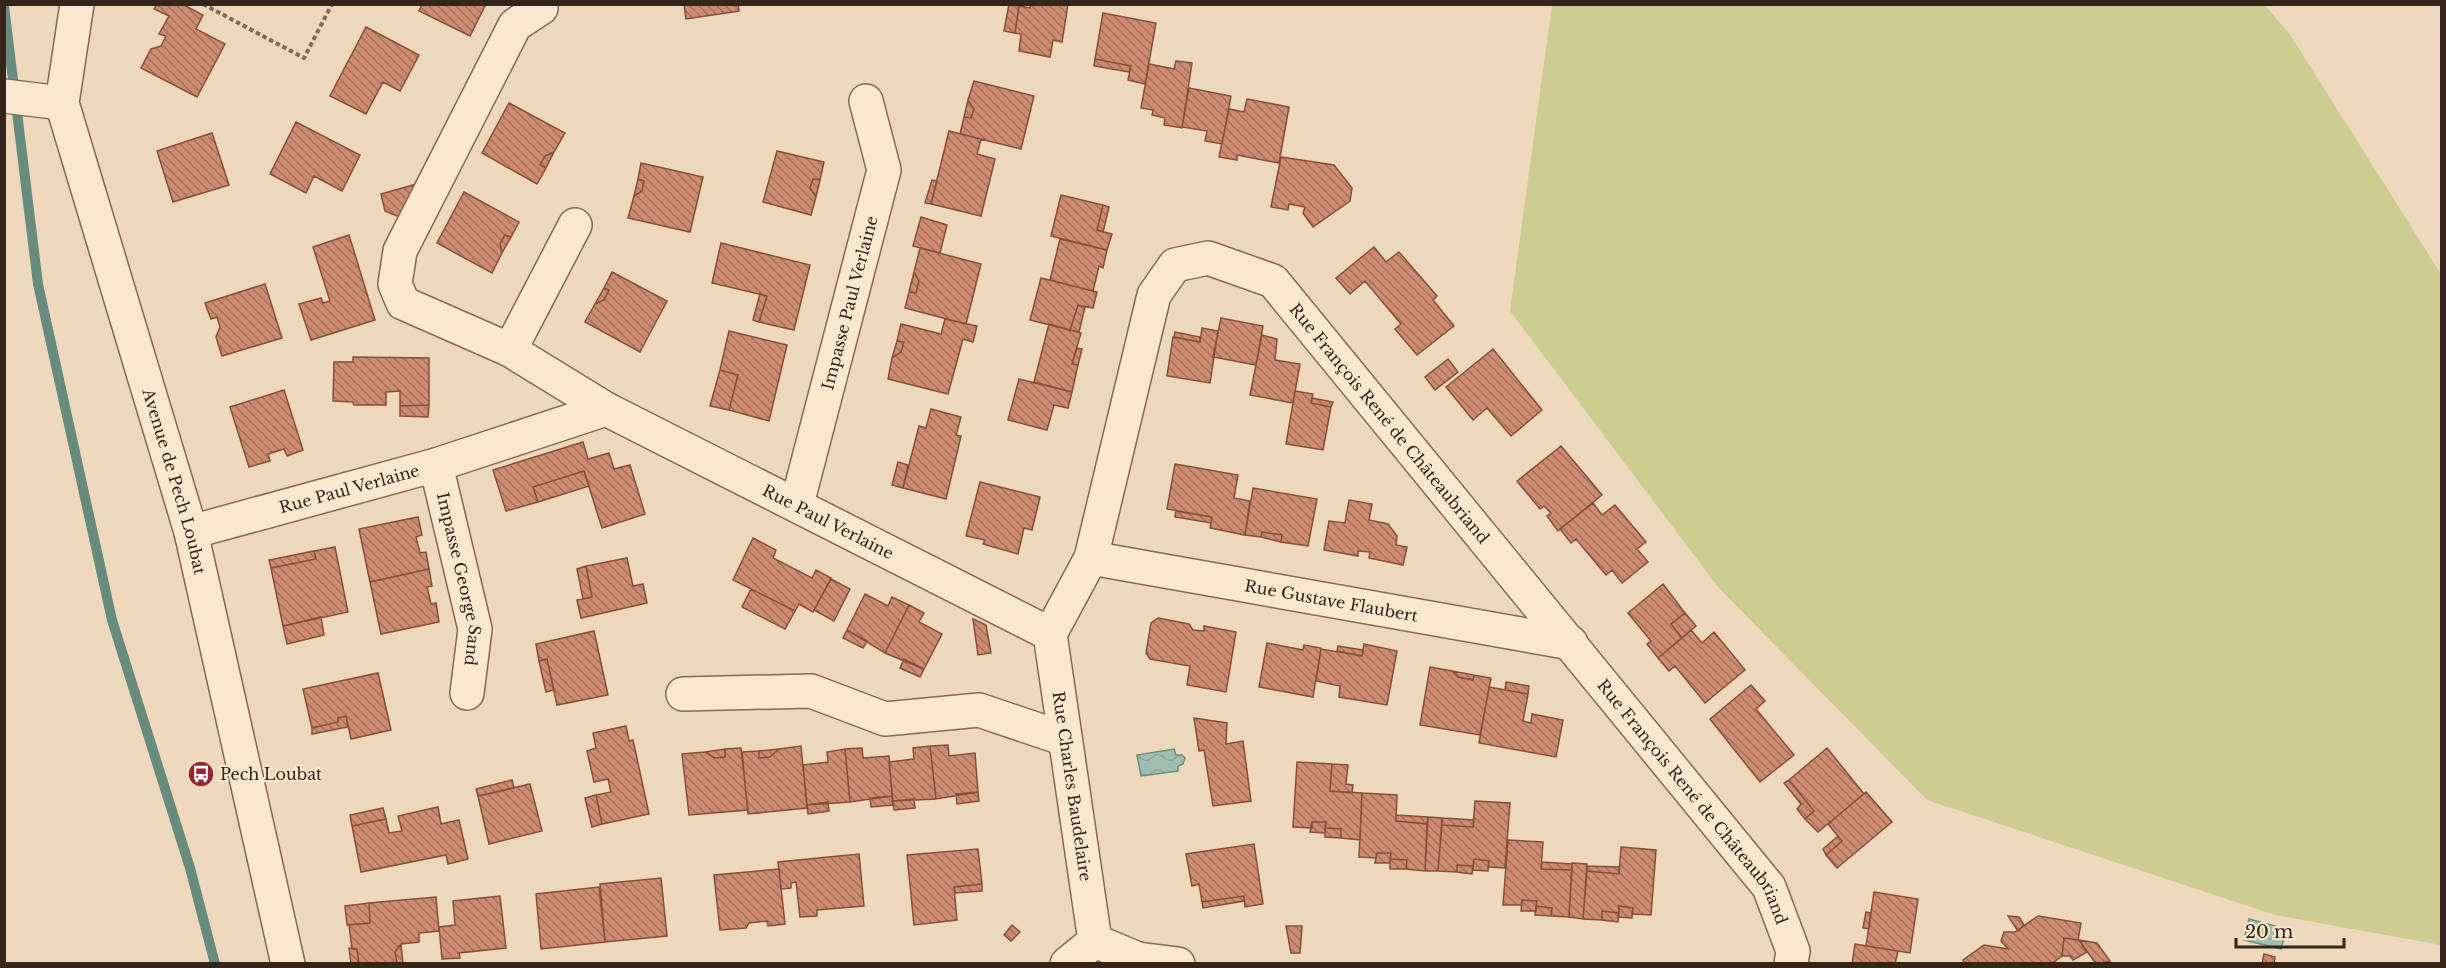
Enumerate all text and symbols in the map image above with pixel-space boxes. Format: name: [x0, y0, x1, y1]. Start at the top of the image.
street label: Impasse Paul Verlaine: [817, 213, 882, 392]
street label: Rue François René de Châteaubriand: [1285, 299, 1494, 548]
street label: Avenue de Pech Loubat: [138, 385, 210, 576]
street label: Rue Paul Verlaine: [277, 460, 421, 517]
street label: Rue Paul Verlaine: [759, 480, 897, 563]
street label: Impasse George Sand: [433, 490, 485, 667]
street label: Rue Gustave Flaubert: [1243, 575, 1420, 626]
street label: Rue François René de Châteaubriand: [1593, 675, 1792, 927]
street label: Rue Charles Baudelaire: [1049, 690, 1096, 883]
bus stop icon: Pech Loubat: [186, 759, 216, 789]
place label: Pech Loubat: [220, 764, 322, 784]
scale bar: [2236, 911, 2344, 949]
text: 20 m: [2245, 921, 2293, 943]

